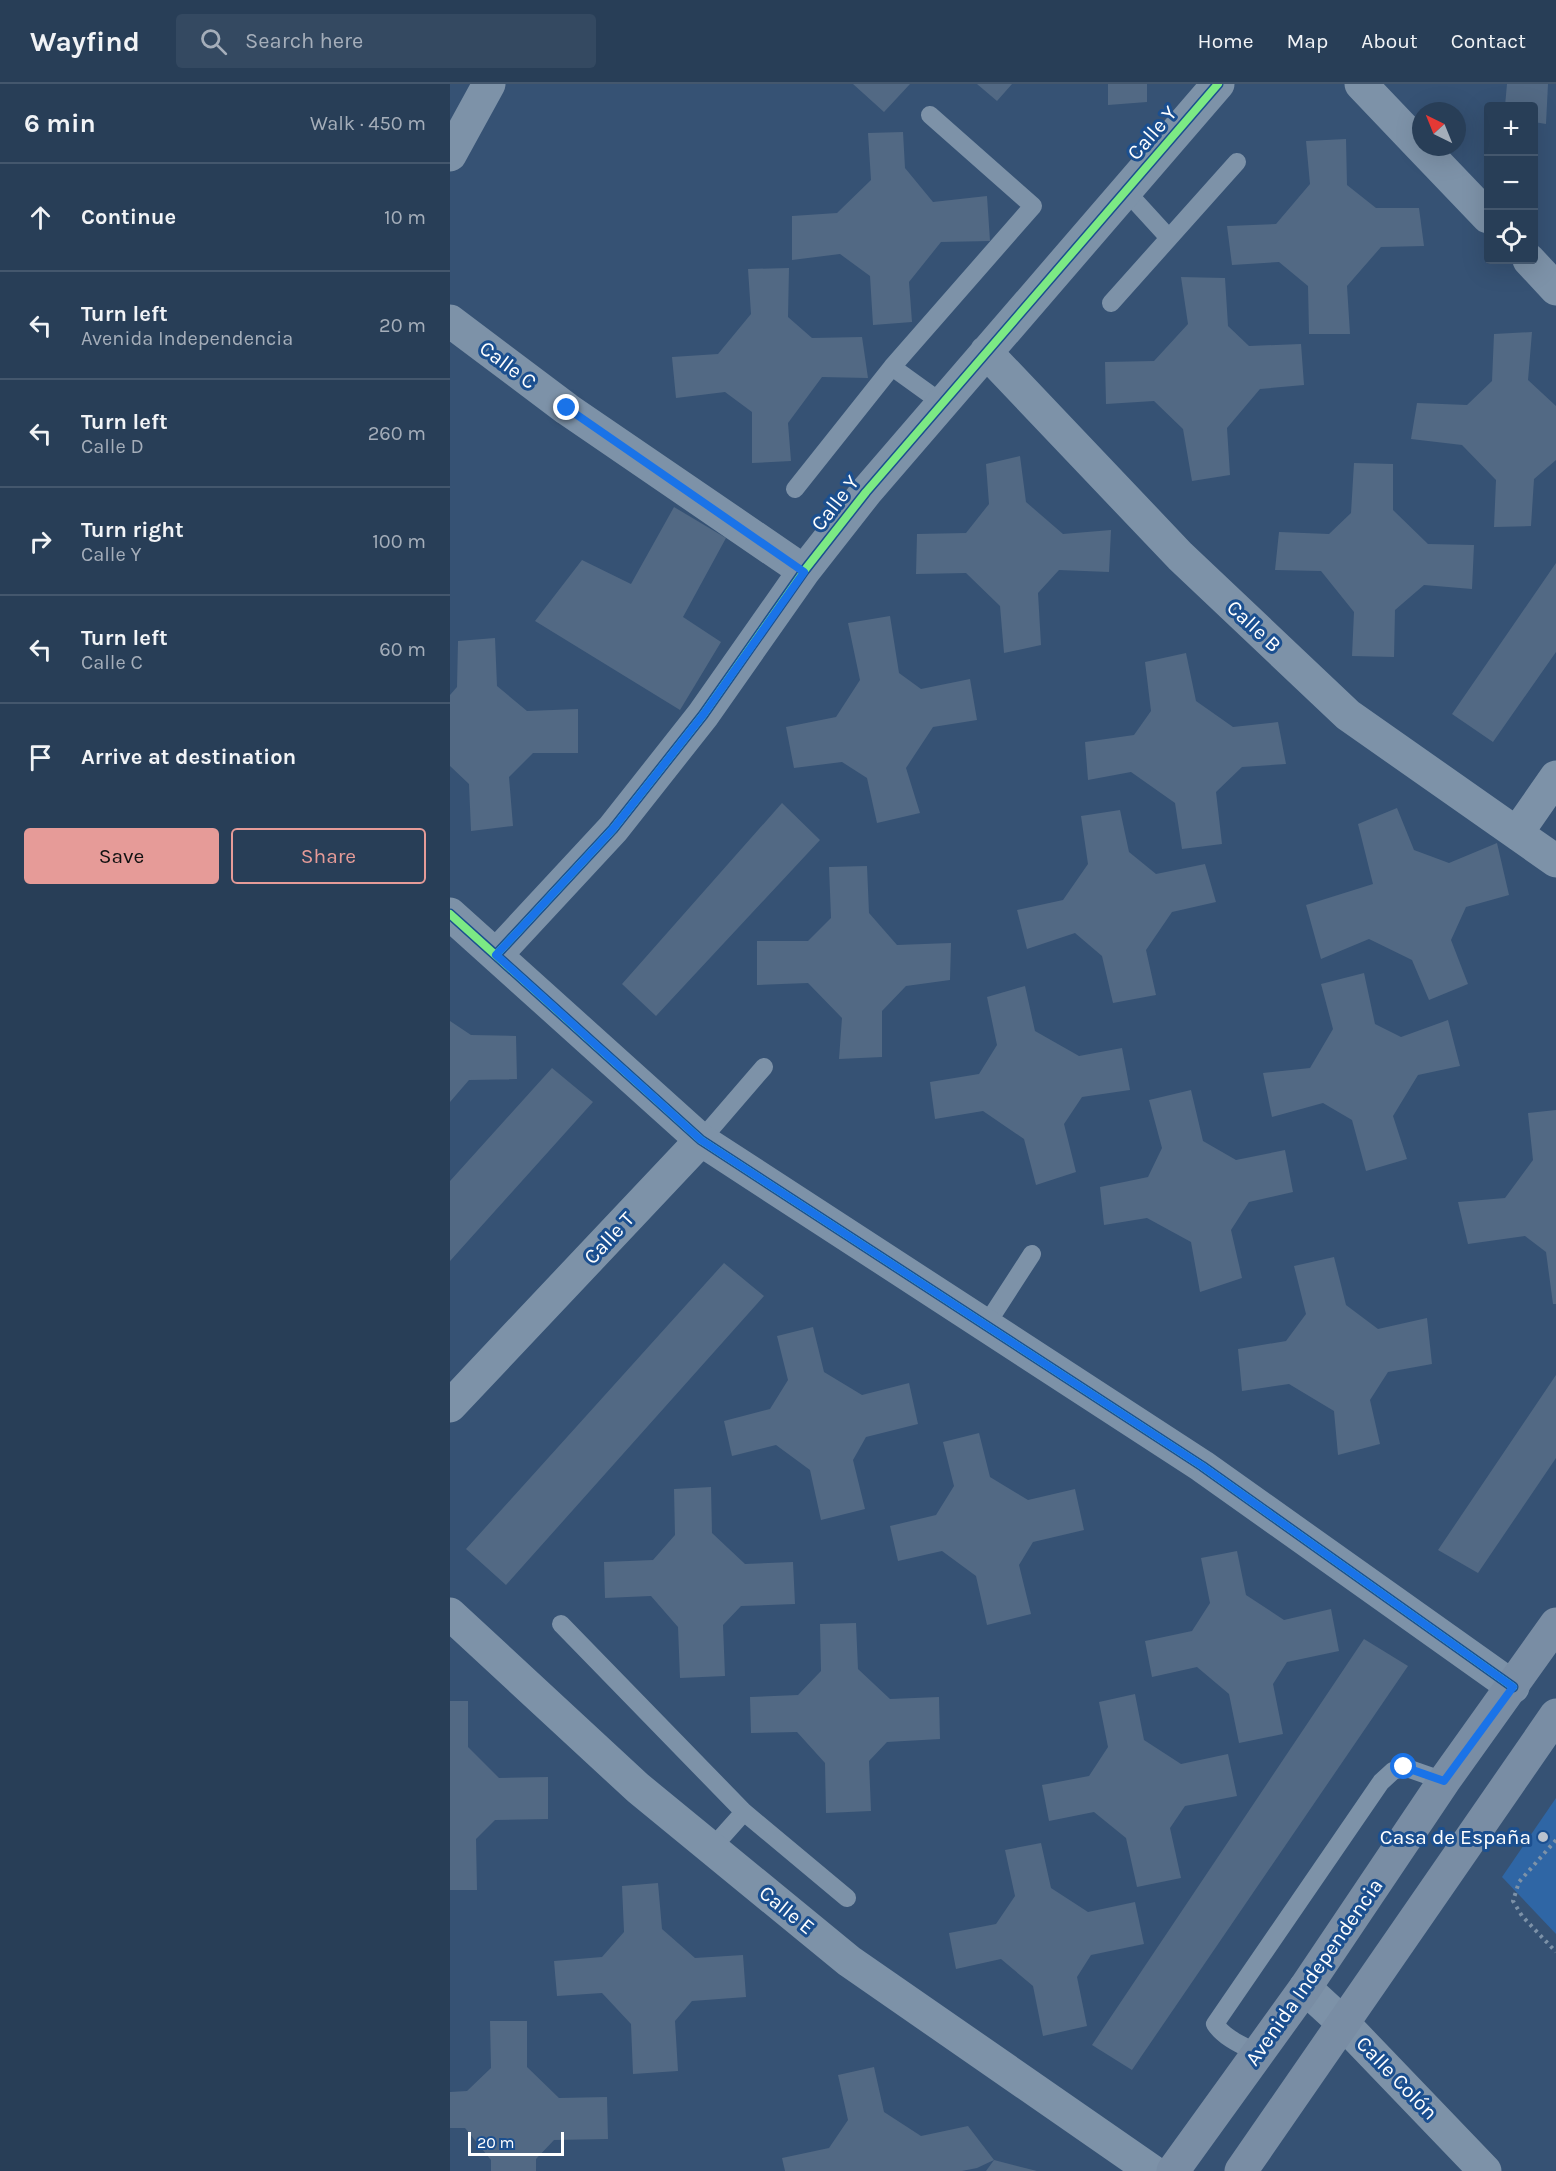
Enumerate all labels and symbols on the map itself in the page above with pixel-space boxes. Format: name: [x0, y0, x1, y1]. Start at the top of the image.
street label: Calle Y: [1122, 101, 1182, 165]
north arrow: [1412, 102, 1466, 156]
street label: Calle C: [475, 336, 541, 394]
route end: [553, 394, 579, 420]
street label: Calle Y: [806, 470, 864, 535]
street label: Calle B: [1222, 595, 1286, 657]
street label: Calle T: [579, 1207, 639, 1269]
route start: [1390, 1753, 1416, 1779]
place label: Casa de España: [1380, 1825, 1531, 1849]
marker: Casa de España: [1536, 1830, 1550, 1844]
street label: Avenida Independencia: [1240, 1874, 1388, 2070]
street label: Calle E: [755, 1881, 819, 1939]
street label: Calle Colón: [1351, 2031, 1443, 2125]
scale bar: [468, 2129, 564, 2156]

